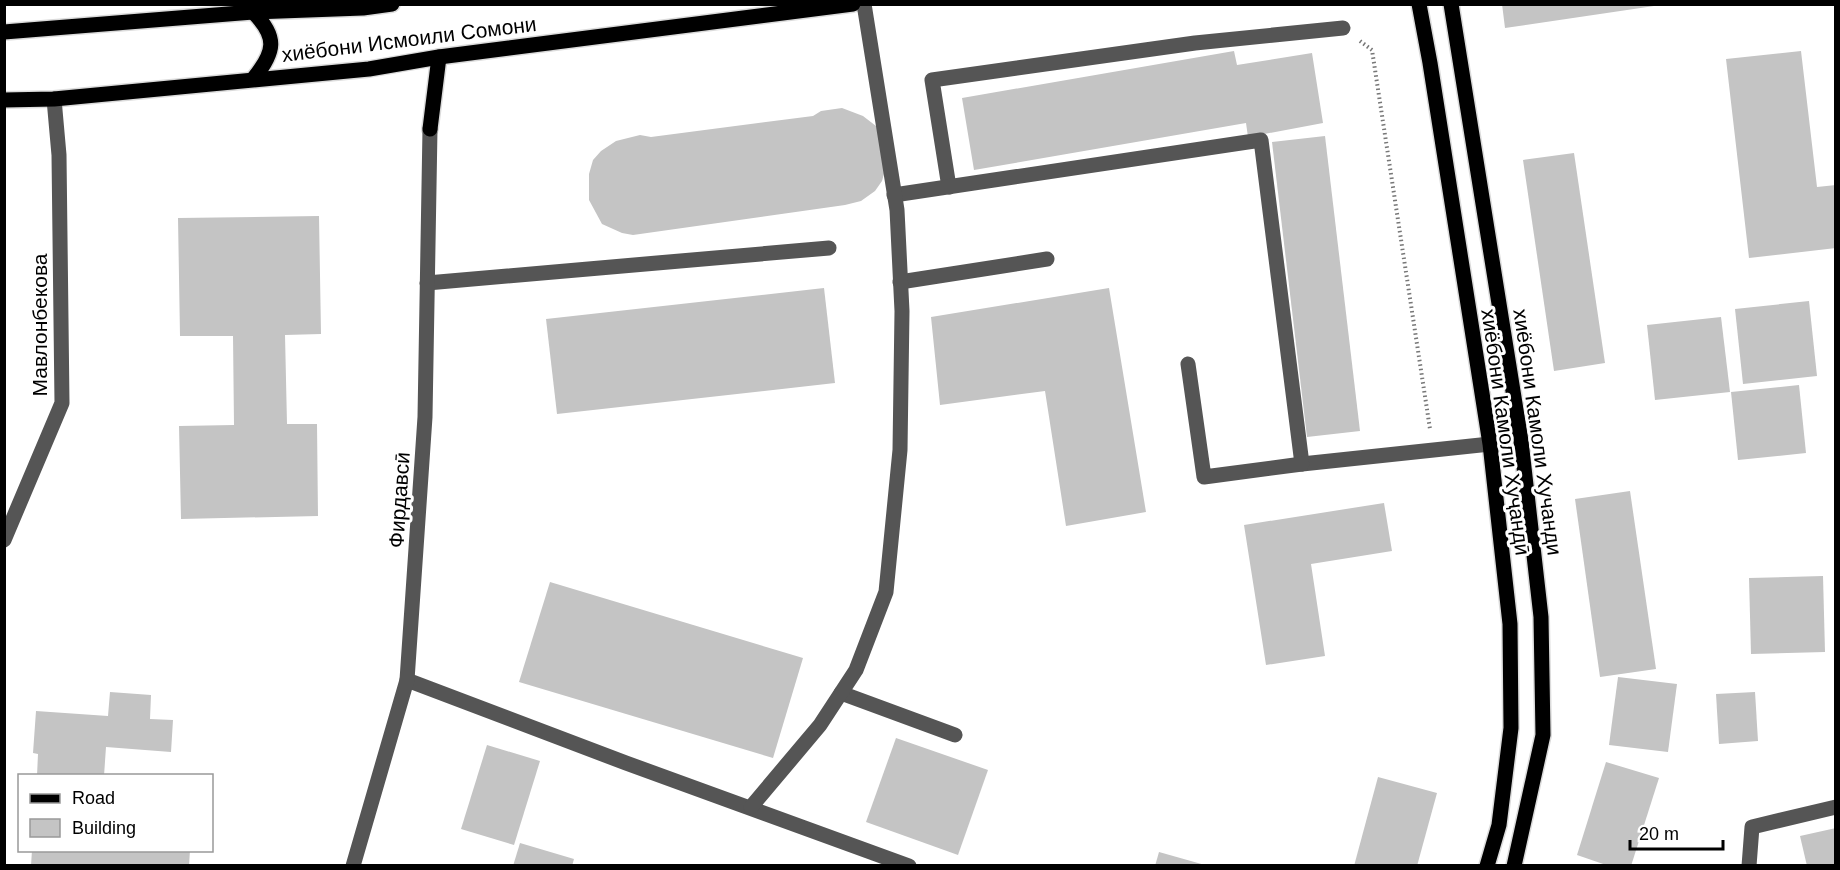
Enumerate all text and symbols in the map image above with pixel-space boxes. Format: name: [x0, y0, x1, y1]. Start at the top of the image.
street label: хиёбони Исмоили Сомони: [280, 12, 538, 66]
street label: Мавлонбекова: [28, 253, 51, 397]
street label: хиёбони Камоли Хуҷандӣ: [1477, 307, 1535, 557]
street label: хиёбони Камоли Хучанди: [1509, 307, 1567, 557]
street label: Фирдавсӣ: [384, 451, 414, 549]
legend: [18, 774, 213, 852]
text: Road: [72, 788, 115, 808]
scale bar: [1630, 813, 1723, 851]
text: Building: [72, 818, 136, 838]
text: 20 m: [1639, 824, 1679, 844]

